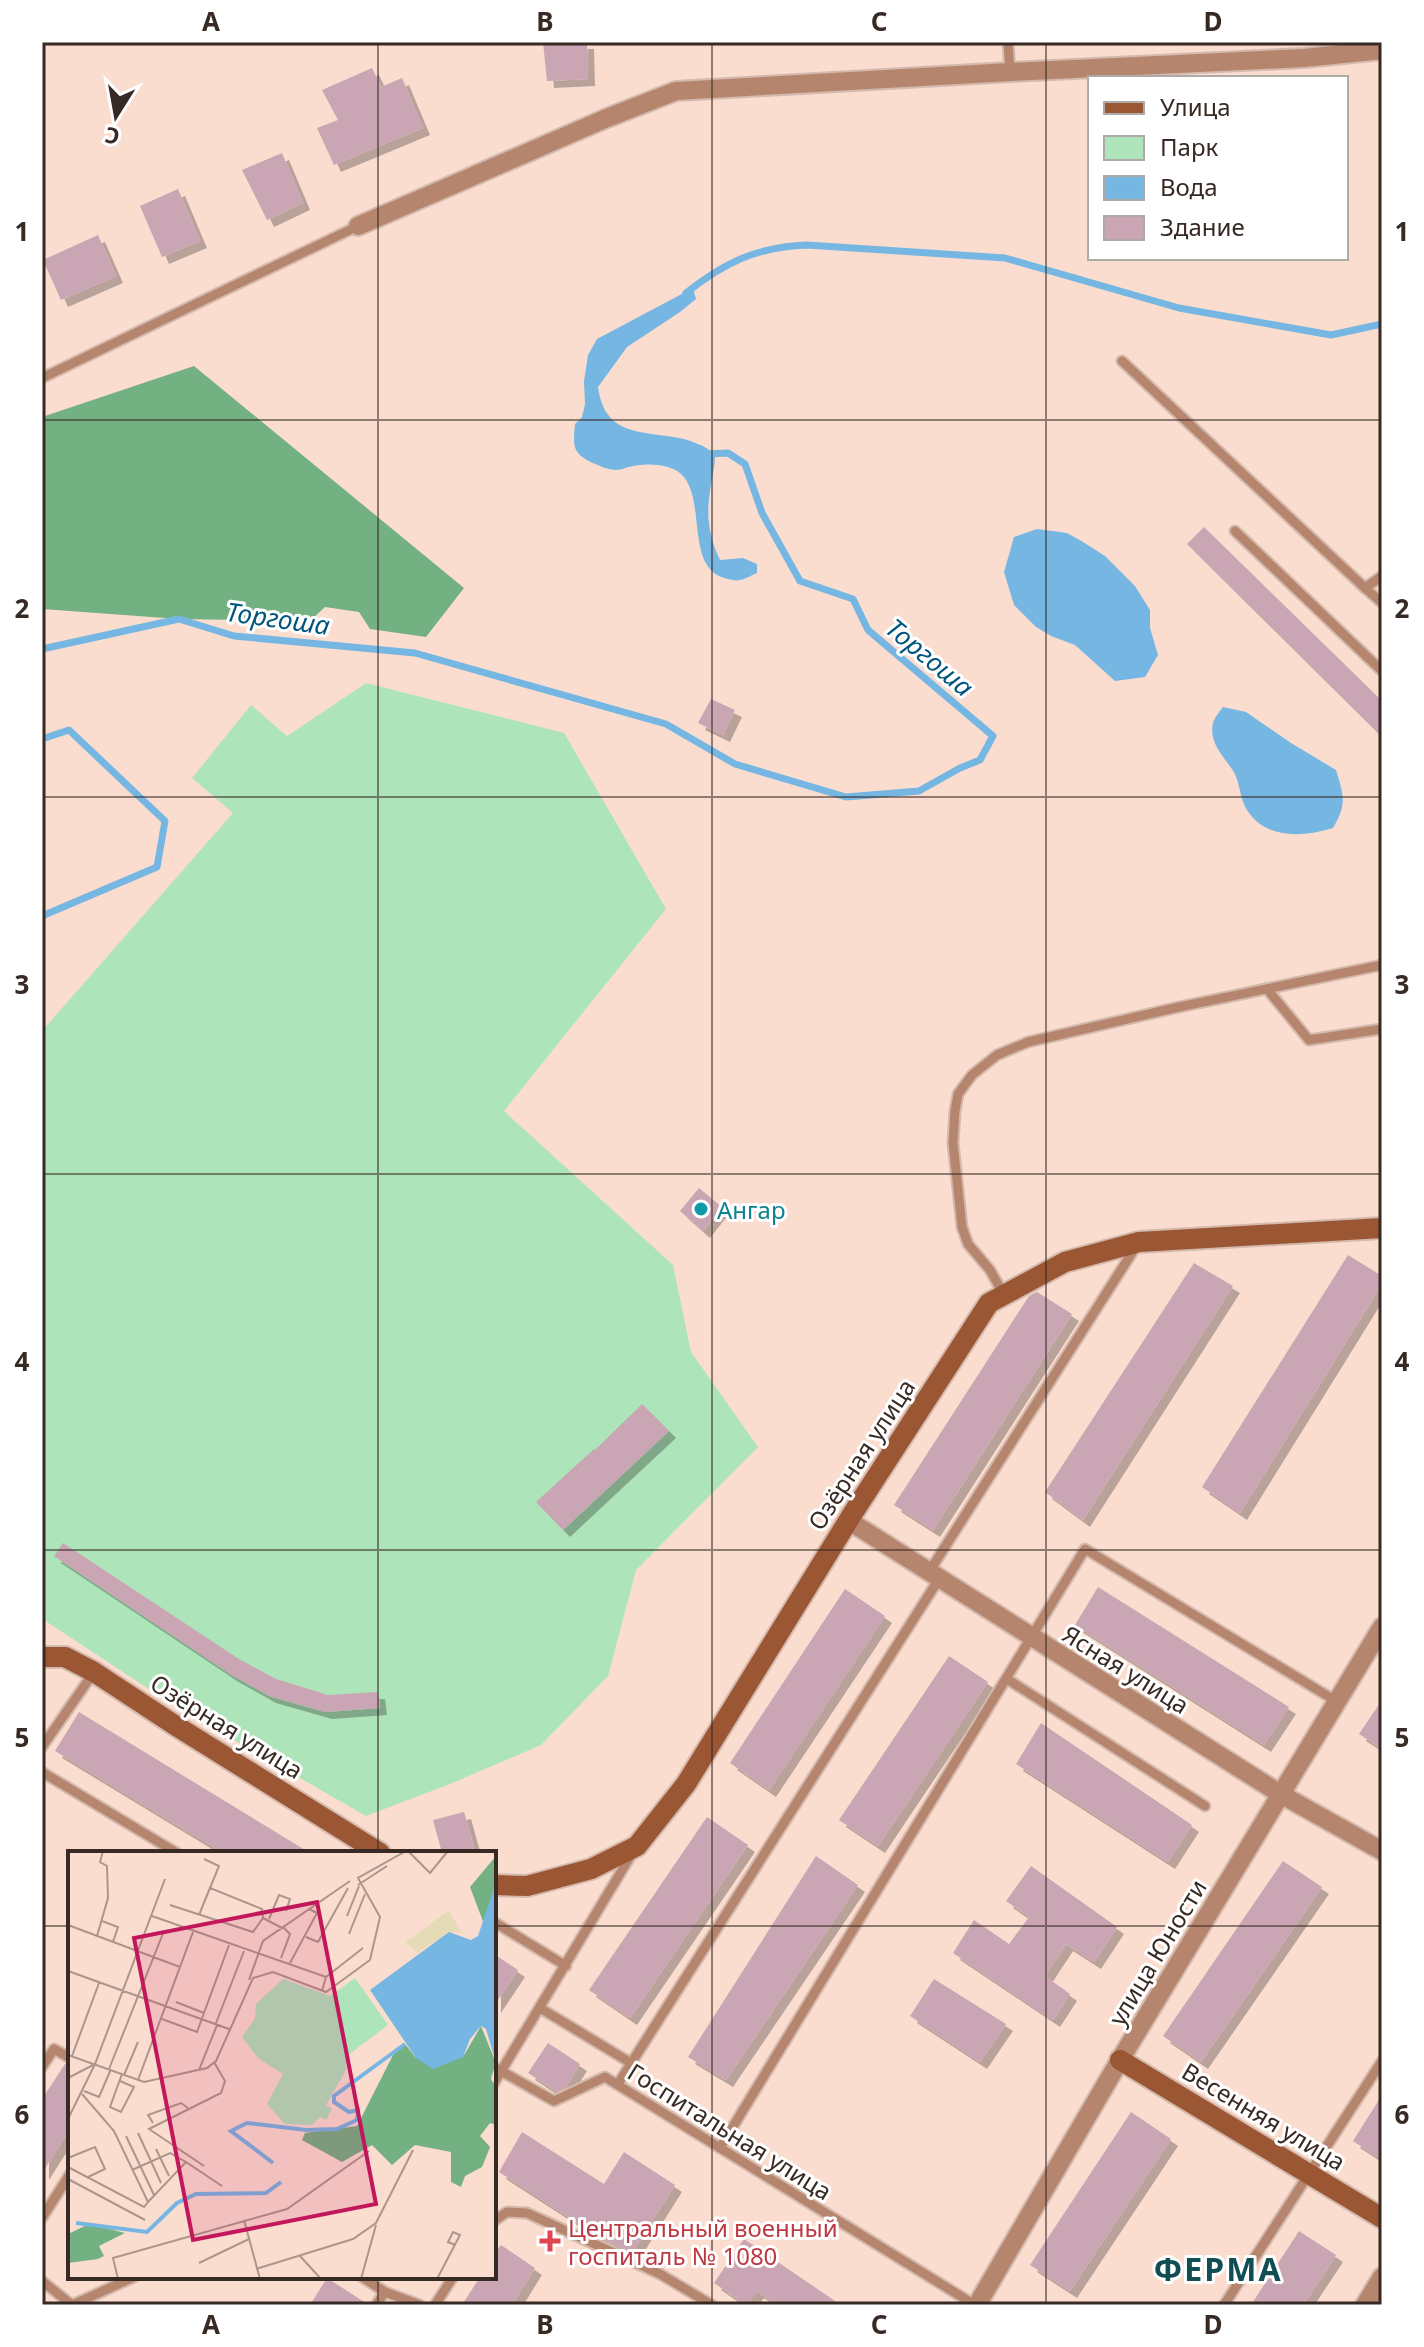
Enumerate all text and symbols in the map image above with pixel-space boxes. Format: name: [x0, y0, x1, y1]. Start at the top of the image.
text: A: [202, 3, 220, 39]
text: B: [536, 3, 554, 39]
text: C: [871, 3, 887, 39]
text: D: [1203, 3, 1223, 39]
north arrow: [76, 76, 156, 156]
legend: [1088, 76, 1348, 260]
text: Улица: [1160, 90, 1231, 123]
text: С: [102, 121, 122, 153]
text: Парк: [1160, 130, 1219, 163]
text: Вода: [1160, 170, 1218, 203]
text: Здание: [1160, 210, 1245, 243]
text: 1: [15, 213, 29, 249]
text: 1: [1395, 213, 1409, 249]
text: 2: [15, 590, 30, 626]
text: 2: [1395, 590, 1410, 626]
water label: Торгоша: [224, 593, 332, 643]
water label: Торгоша: [878, 610, 982, 705]
text: 3: [15, 966, 29, 1002]
text: 3: [1395, 966, 1409, 1002]
place label: Ангар: [717, 1193, 786, 1226]
marker: Ангар: [692, 1200, 710, 1218]
text: 4: [15, 1343, 30, 1379]
text: 4: [1395, 1343, 1410, 1379]
street label: Озёрная улица: [800, 1372, 922, 1536]
street label: Ясная улица: [1056, 1617, 1196, 1721]
street label: Озёрная улица: [144, 1666, 310, 1786]
text: 5: [15, 1719, 29, 1755]
text: 5: [1395, 1719, 1409, 1755]
inset map: [68, 1851, 496, 2279]
street label: улица Юности: [1100, 1873, 1214, 2031]
street label: Весенняя улица: [1176, 2054, 1352, 2178]
street label: Госпитальная улица: [622, 2055, 838, 2207]
text: 6: [15, 2096, 30, 2132]
text: 6: [1395, 2096, 1410, 2132]
place label: Центральный военный госпиталь № 1080: [568, 2211, 838, 2272]
marker: Центральный военный госпиталь № 1080: [539, 2230, 561, 2252]
district label: ФЕРМА: [1153, 2247, 1283, 2290]
text: A: [202, 2306, 220, 2342]
text: B: [536, 2306, 554, 2342]
text: C: [871, 2306, 887, 2342]
text: D: [1203, 2306, 1223, 2342]

